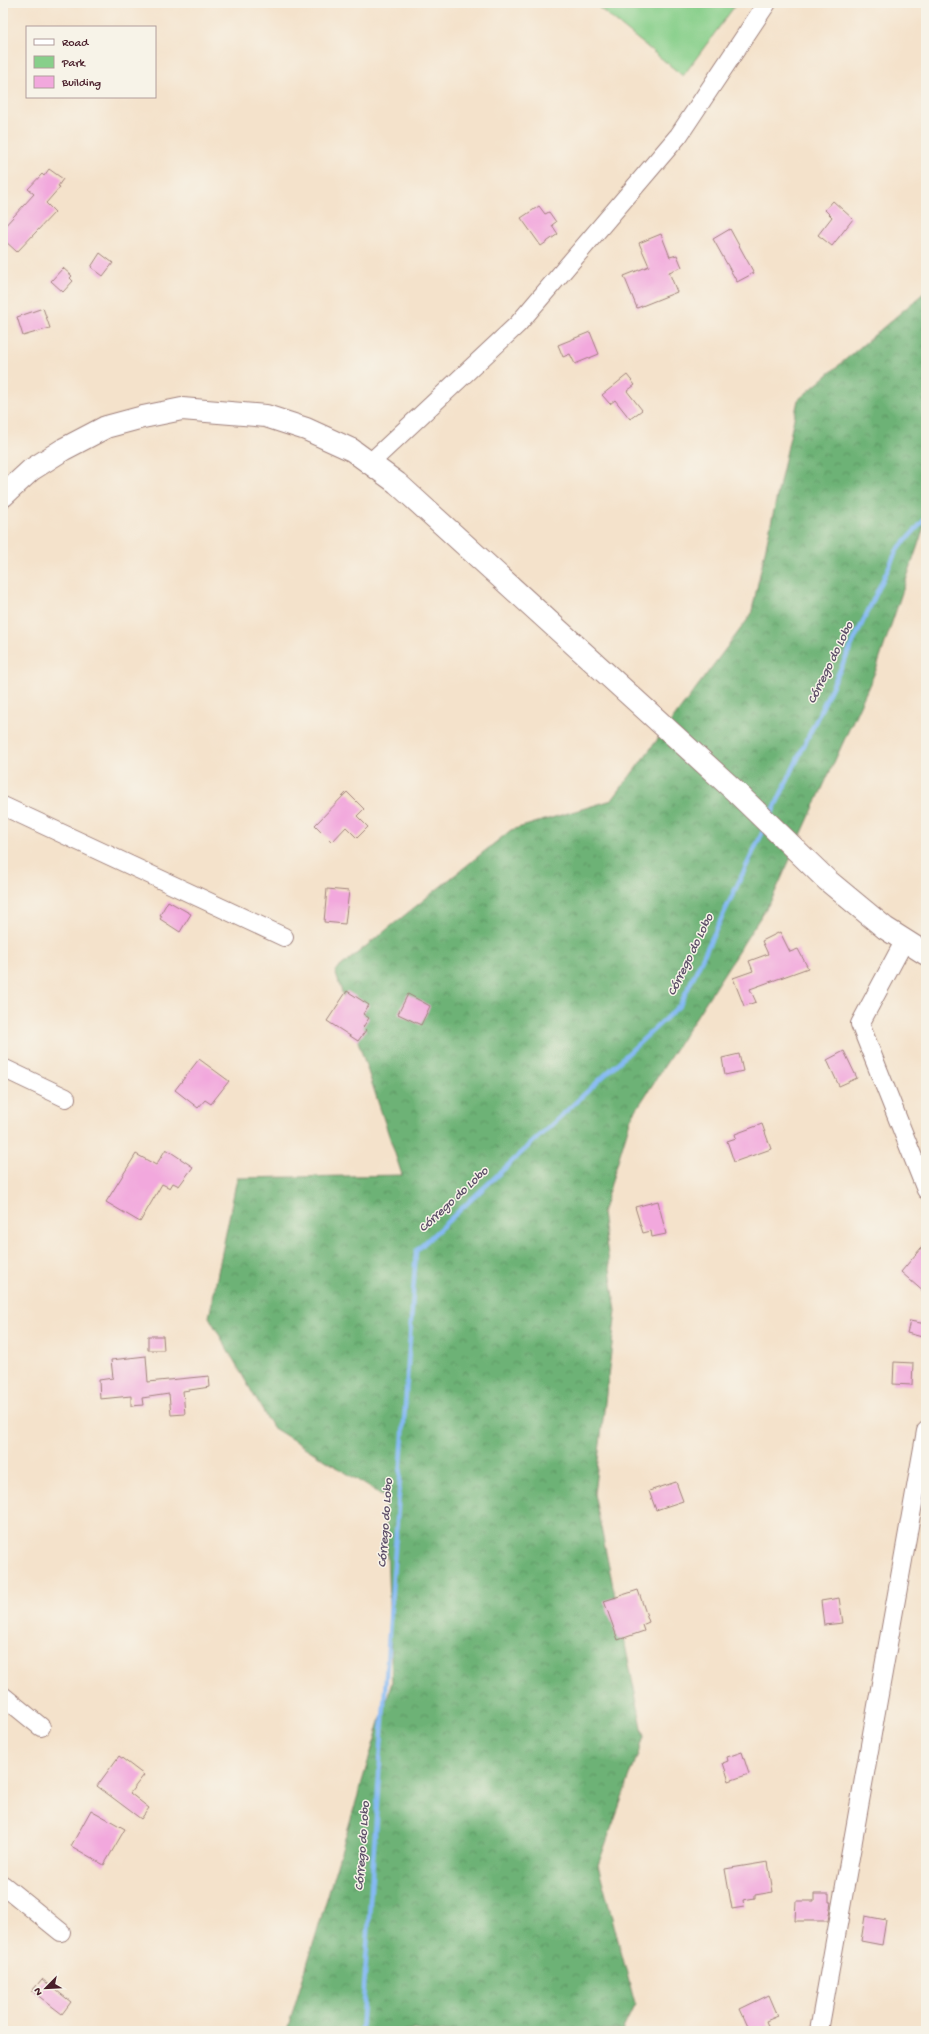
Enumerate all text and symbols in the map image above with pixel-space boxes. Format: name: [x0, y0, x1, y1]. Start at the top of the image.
legend: [26, 26, 156, 98]
text: Road: [62, 37, 89, 51]
text: Park: [61, 57, 87, 71]
text: Building: [61, 77, 101, 91]
water label: Córrego do Lobo: [805, 618, 858, 707]
water label: Córrego do Lobo: [665, 910, 718, 999]
water label: Córrego do Lobo: [416, 1163, 493, 1236]
water label: Córrego do Lobo: [375, 1477, 397, 1568]
water label: Córrego do Lobo: [352, 1800, 374, 1891]
north arrow: [26, 1968, 66, 2008]
text: N: [32, 1986, 46, 1997]

